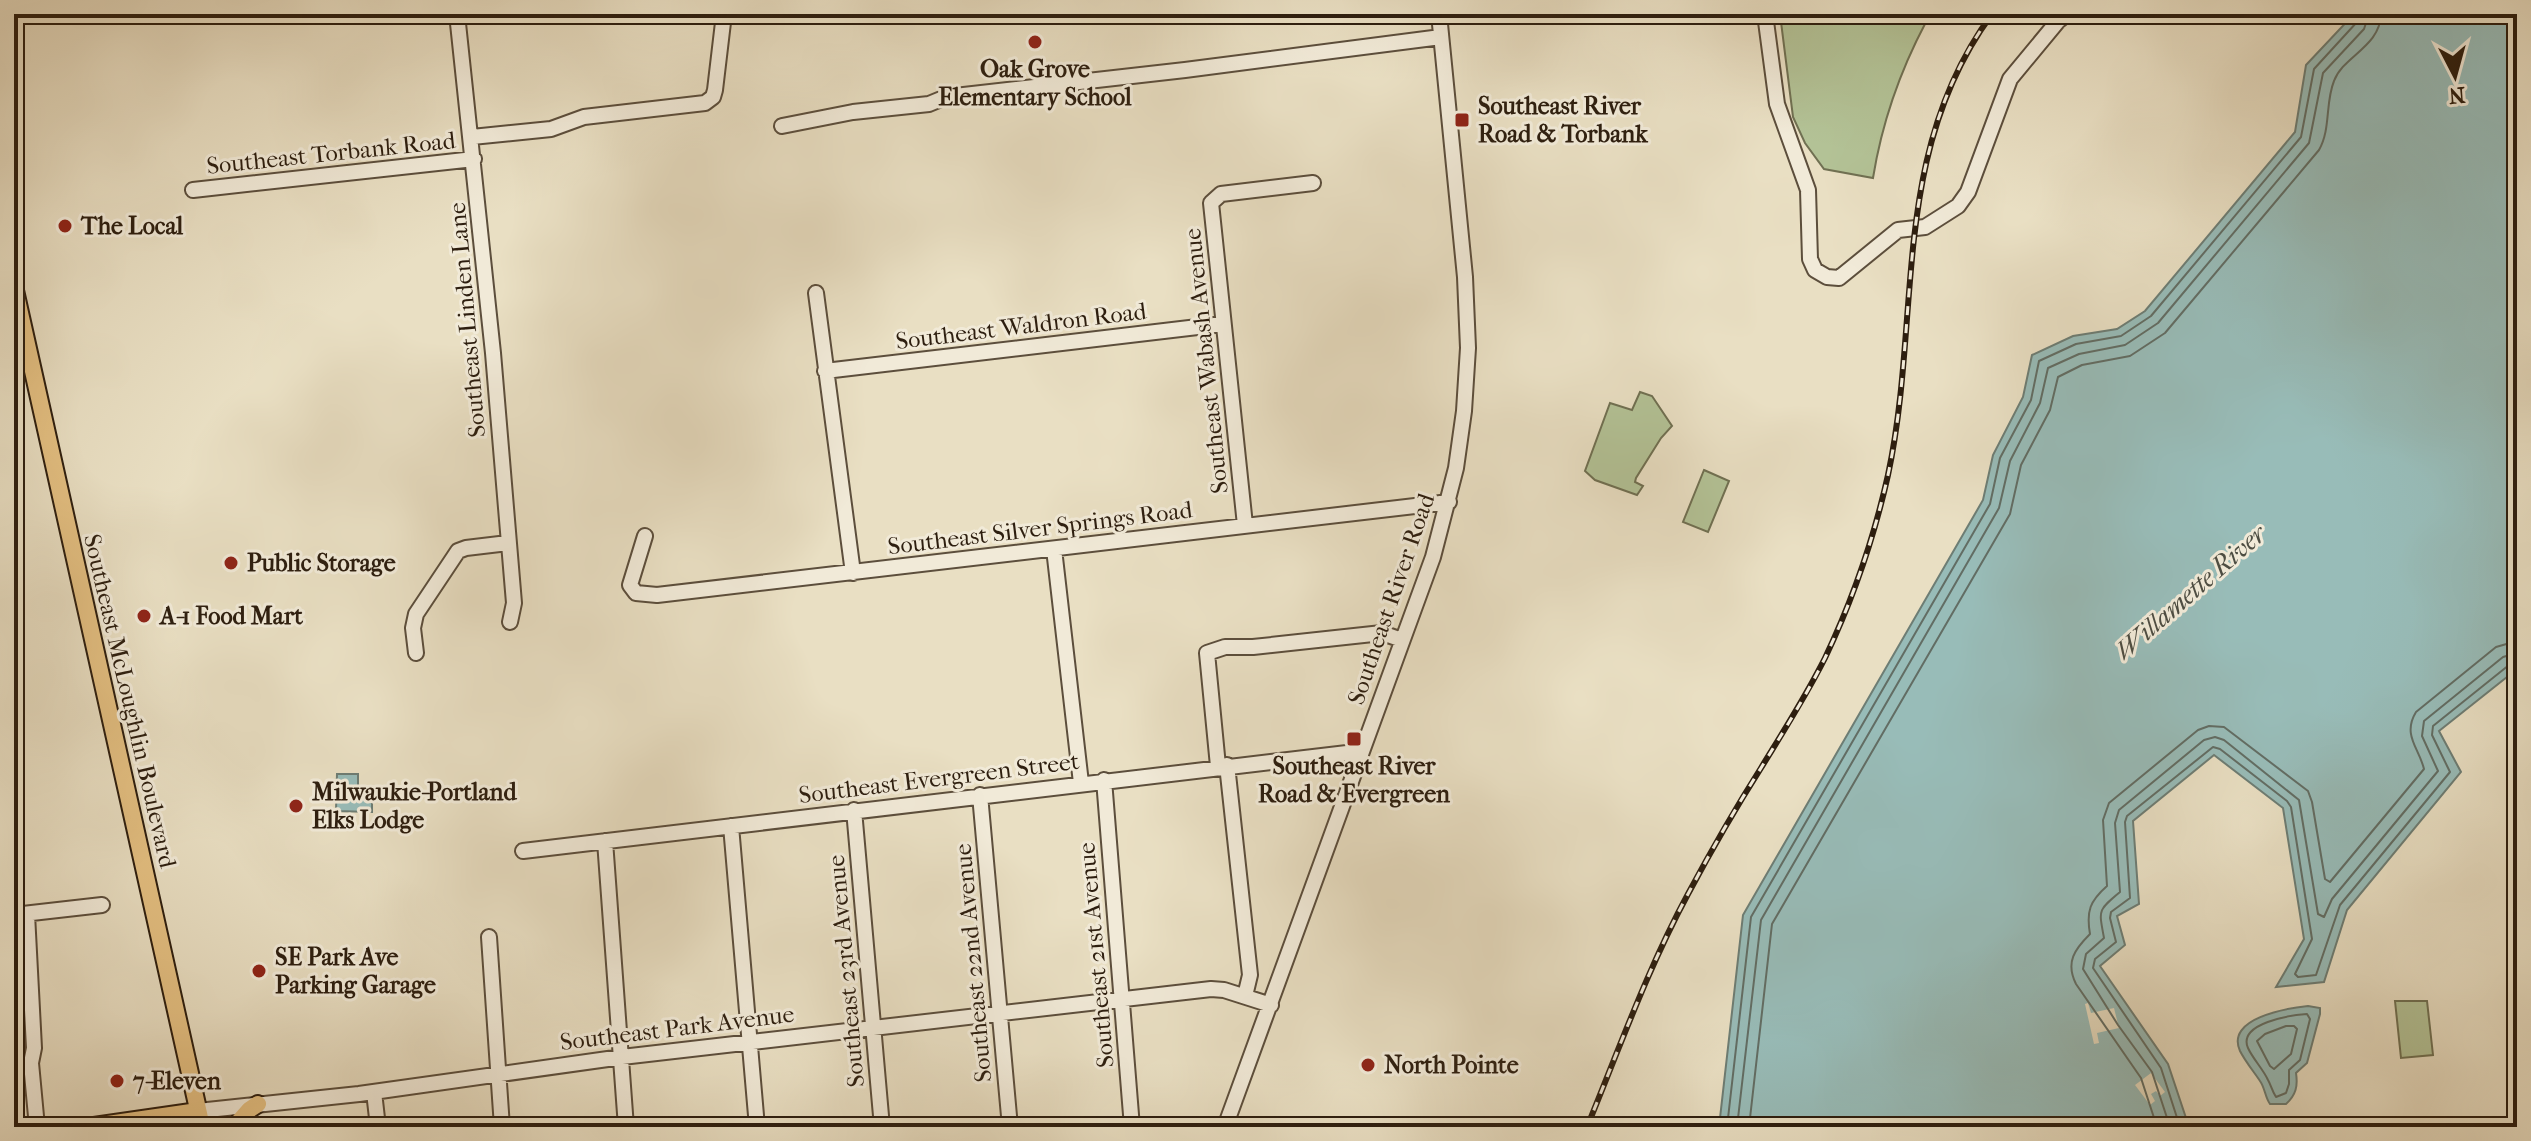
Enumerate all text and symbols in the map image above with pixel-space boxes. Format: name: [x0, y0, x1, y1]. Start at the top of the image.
marker: Oak Grove Elementary School: [1026, 33, 1044, 51]
north arrow: [2415, 36, 2495, 116]
place label: Oak Grove Elementary School: [938, 55, 1132, 111]
text: N: [2447, 81, 2467, 109]
place label: Southeast River Road & Torbank: [1478, 92, 1648, 148]
marker: Southeast River Road & Torbank: [1453, 111, 1471, 129]
street label: Southeast Torbank Road: [205, 126, 458, 180]
street label: Southeast Linden Lane: [443, 201, 491, 439]
place label: The Local: [80, 212, 183, 240]
marker: The Local: [56, 217, 74, 235]
street label: Southeast Wabash Avenue: [1178, 227, 1234, 495]
street label: Southeast Waldron Road: [894, 297, 1149, 355]
street label: Southeast River Road: [1342, 489, 1441, 708]
street label: Southeast Silver Springs Road: [886, 495, 1195, 561]
water label: Willamette River: [2109, 517, 2274, 666]
street label: Southeast McLoughlin Boulevard: [78, 531, 182, 872]
place label: Public Storage: [247, 549, 396, 577]
marker: Public Storage: [222, 554, 240, 572]
place label: A-1 Food Mart: [158, 602, 303, 630]
marker: A-1 Food Mart: [135, 607, 153, 625]
marker: Southeast River Road & Evergreen: [1345, 730, 1363, 748]
street label: Southeast Evergreen Street: [797, 747, 1081, 809]
place label: Southeast River Road & Evergreen: [1258, 752, 1451, 808]
place label: Milwaukie-Portland Elks Lodge: [312, 778, 517, 834]
marker: Milwaukie-Portland Elks Lodge: [287, 797, 305, 815]
street label: Southeast 21st Avenue: [1072, 841, 1120, 1069]
street label: Southeast 22nd Avenue: [949, 842, 997, 1084]
street label: Southeast 23rd Avenue: [822, 854, 870, 1088]
place label: SE Park Ave Parking Garage: [275, 943, 436, 999]
marker: SE Park Ave Parking Garage: [250, 962, 268, 980]
street label: Southeast Park Avenue: [558, 1000, 796, 1056]
place label: North Pointe: [1384, 1051, 1519, 1079]
marker: North Pointe: [1359, 1056, 1377, 1074]
place label: 7-Eleven: [132, 1067, 222, 1095]
marker: 7-Eleven: [108, 1072, 126, 1090]

